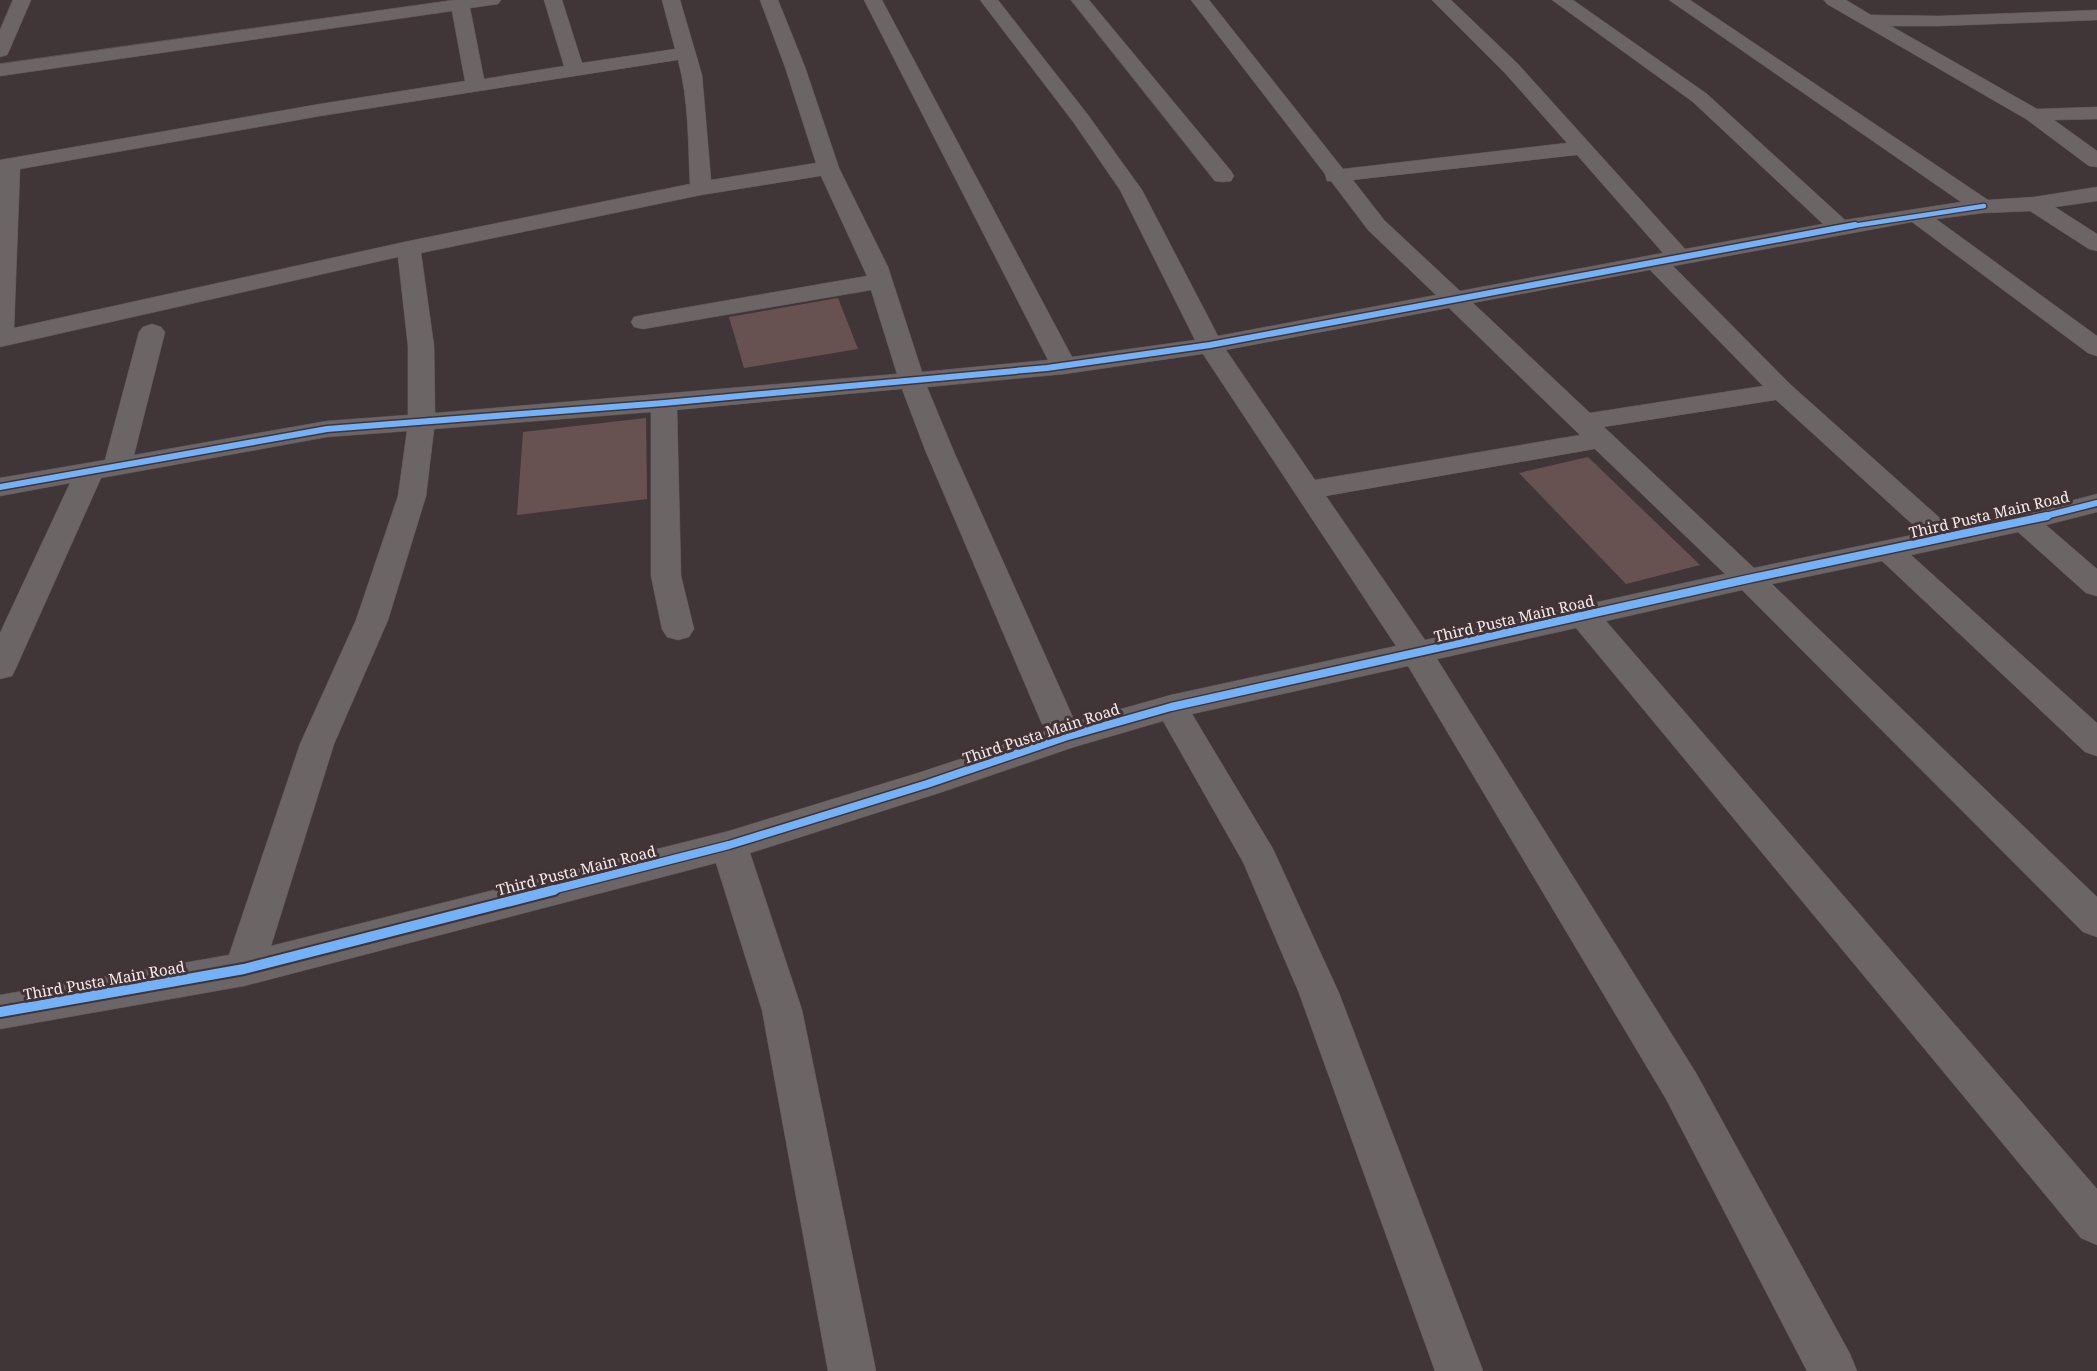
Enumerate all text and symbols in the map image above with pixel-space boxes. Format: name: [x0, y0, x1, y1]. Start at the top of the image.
street label: Third Pusta Main Road: [1907, 486, 2071, 542]
street label: Third Pusta Main Road: [1432, 590, 1596, 646]
street label: Third Pusta Main Road: [960, 698, 1122, 768]
street label: Third Pusta Main Road: [494, 840, 658, 900]
street label: Third Pusta Main Road: [22, 956, 186, 1004]

